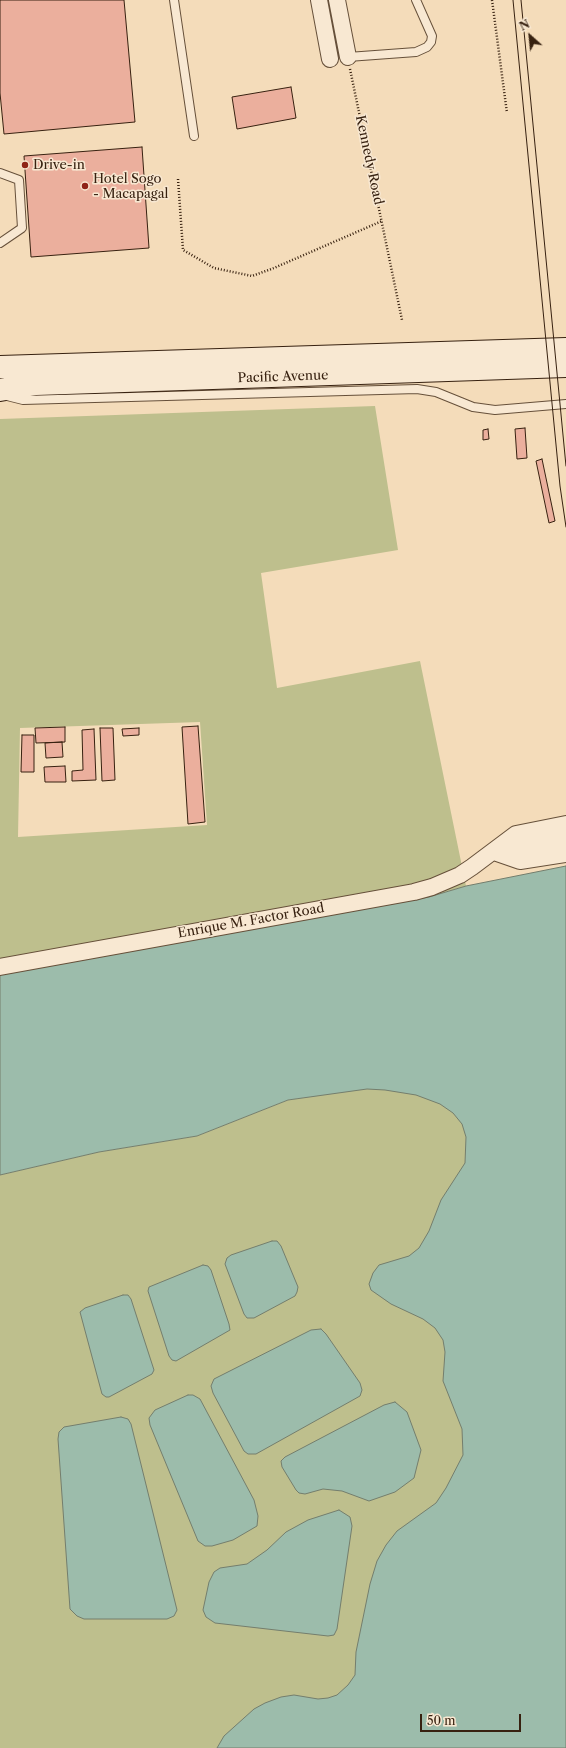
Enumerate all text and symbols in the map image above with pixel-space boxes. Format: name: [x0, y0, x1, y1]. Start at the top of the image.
north arrow: [510, 16, 550, 56]
text: N: [517, 17, 532, 34]
street label: Kennedy Road: [352, 114, 386, 206]
place label: Drive-in: [33, 157, 85, 173]
marker: Drive-in: [20, 160, 30, 170]
place label: Hotel Sogo - Macapagal: [93, 171, 168, 202]
marker: Hotel Sogo - Macapagal: [80, 181, 90, 191]
street label: Pacific Avenue: [237, 368, 329, 386]
street label: Enrique M. Factor Road: [177, 900, 325, 942]
scale bar: [422, 1706, 523, 1732]
text: 50 m: [427, 1713, 456, 1728]

